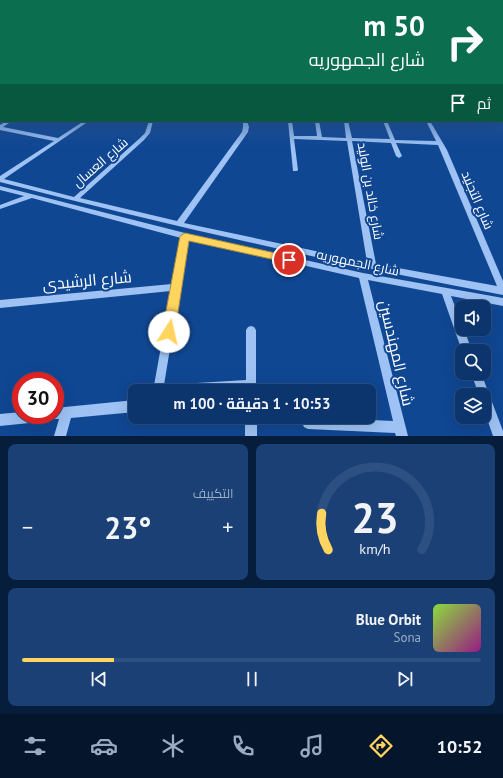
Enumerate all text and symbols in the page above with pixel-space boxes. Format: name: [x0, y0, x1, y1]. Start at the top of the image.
text: 50 m: [364, 7, 425, 44]
icon: right: [439, 16, 491, 68]
text: شارع الجمهوريه: [309, 48, 425, 71]
icon: arrive: [447, 92, 469, 114]
text: ثم: [477, 94, 491, 113]
street label: شارع العسال: [69, 134, 131, 191]
street label: شارع خالد بن الوليد: [354, 141, 387, 241]
street label: شارع التجنيد: [458, 168, 497, 232]
pin: [272, 243, 306, 277]
street label: شارع الجمهوريه: [315, 245, 401, 280]
icon: arrive: [278, 249, 300, 271]
street label: شارع الرشيدى: [41, 266, 133, 296]
street label: شارع المهندسين: [373, 298, 419, 408]
map controls: [455, 300, 491, 424]
button: sound: [455, 300, 491, 336]
position arrow: [148, 311, 190, 353]
button: search: [455, 344, 491, 380]
speed limit sign: 30: [12, 372, 64, 424]
button: layers: [455, 388, 491, 424]
text: 10:53 · 1 دقيقة · 100 m: [174, 394, 330, 413]
text: التكييف: [193, 485, 234, 502]
text: 23: [352, 491, 399, 544]
text: 23°: [104, 508, 151, 547]
text: −: [22, 513, 33, 541]
text: +: [222, 513, 233, 541]
text: km/h: [360, 539, 391, 558]
text: Blue Orbit: [356, 610, 421, 629]
text: Sona: [394, 629, 421, 646]
icon: previous: [88, 668, 110, 690]
icon: pause: [241, 668, 263, 690]
icon: next: [394, 668, 416, 690]
icon: filters: [21, 732, 49, 760]
icon: car: [90, 732, 118, 760]
icon: climate: [159, 732, 187, 760]
icon: phone: [229, 732, 257, 760]
icon: music: [298, 732, 326, 760]
icon: directions: [367, 732, 395, 760]
text: 10:52: [437, 735, 482, 758]

